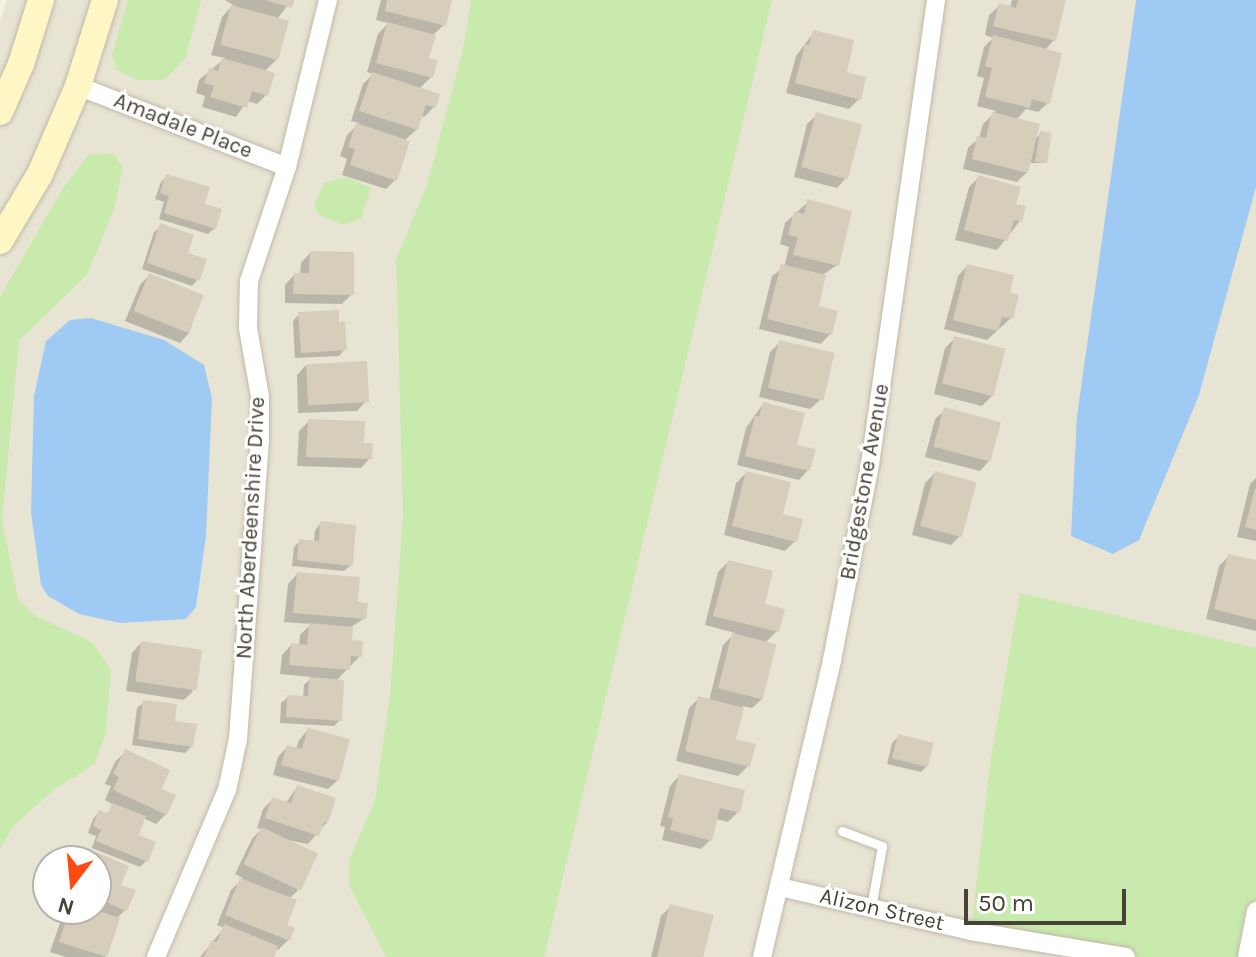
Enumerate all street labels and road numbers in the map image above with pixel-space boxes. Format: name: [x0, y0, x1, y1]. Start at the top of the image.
street label: Amadale Place: [110, 87, 256, 165]
street label: Bridgestone Avenue: [835, 382, 895, 582]
street label: North Aberdeenshire Drive: [231, 396, 271, 660]
street label: Alizon Street: [817, 883, 947, 937]

